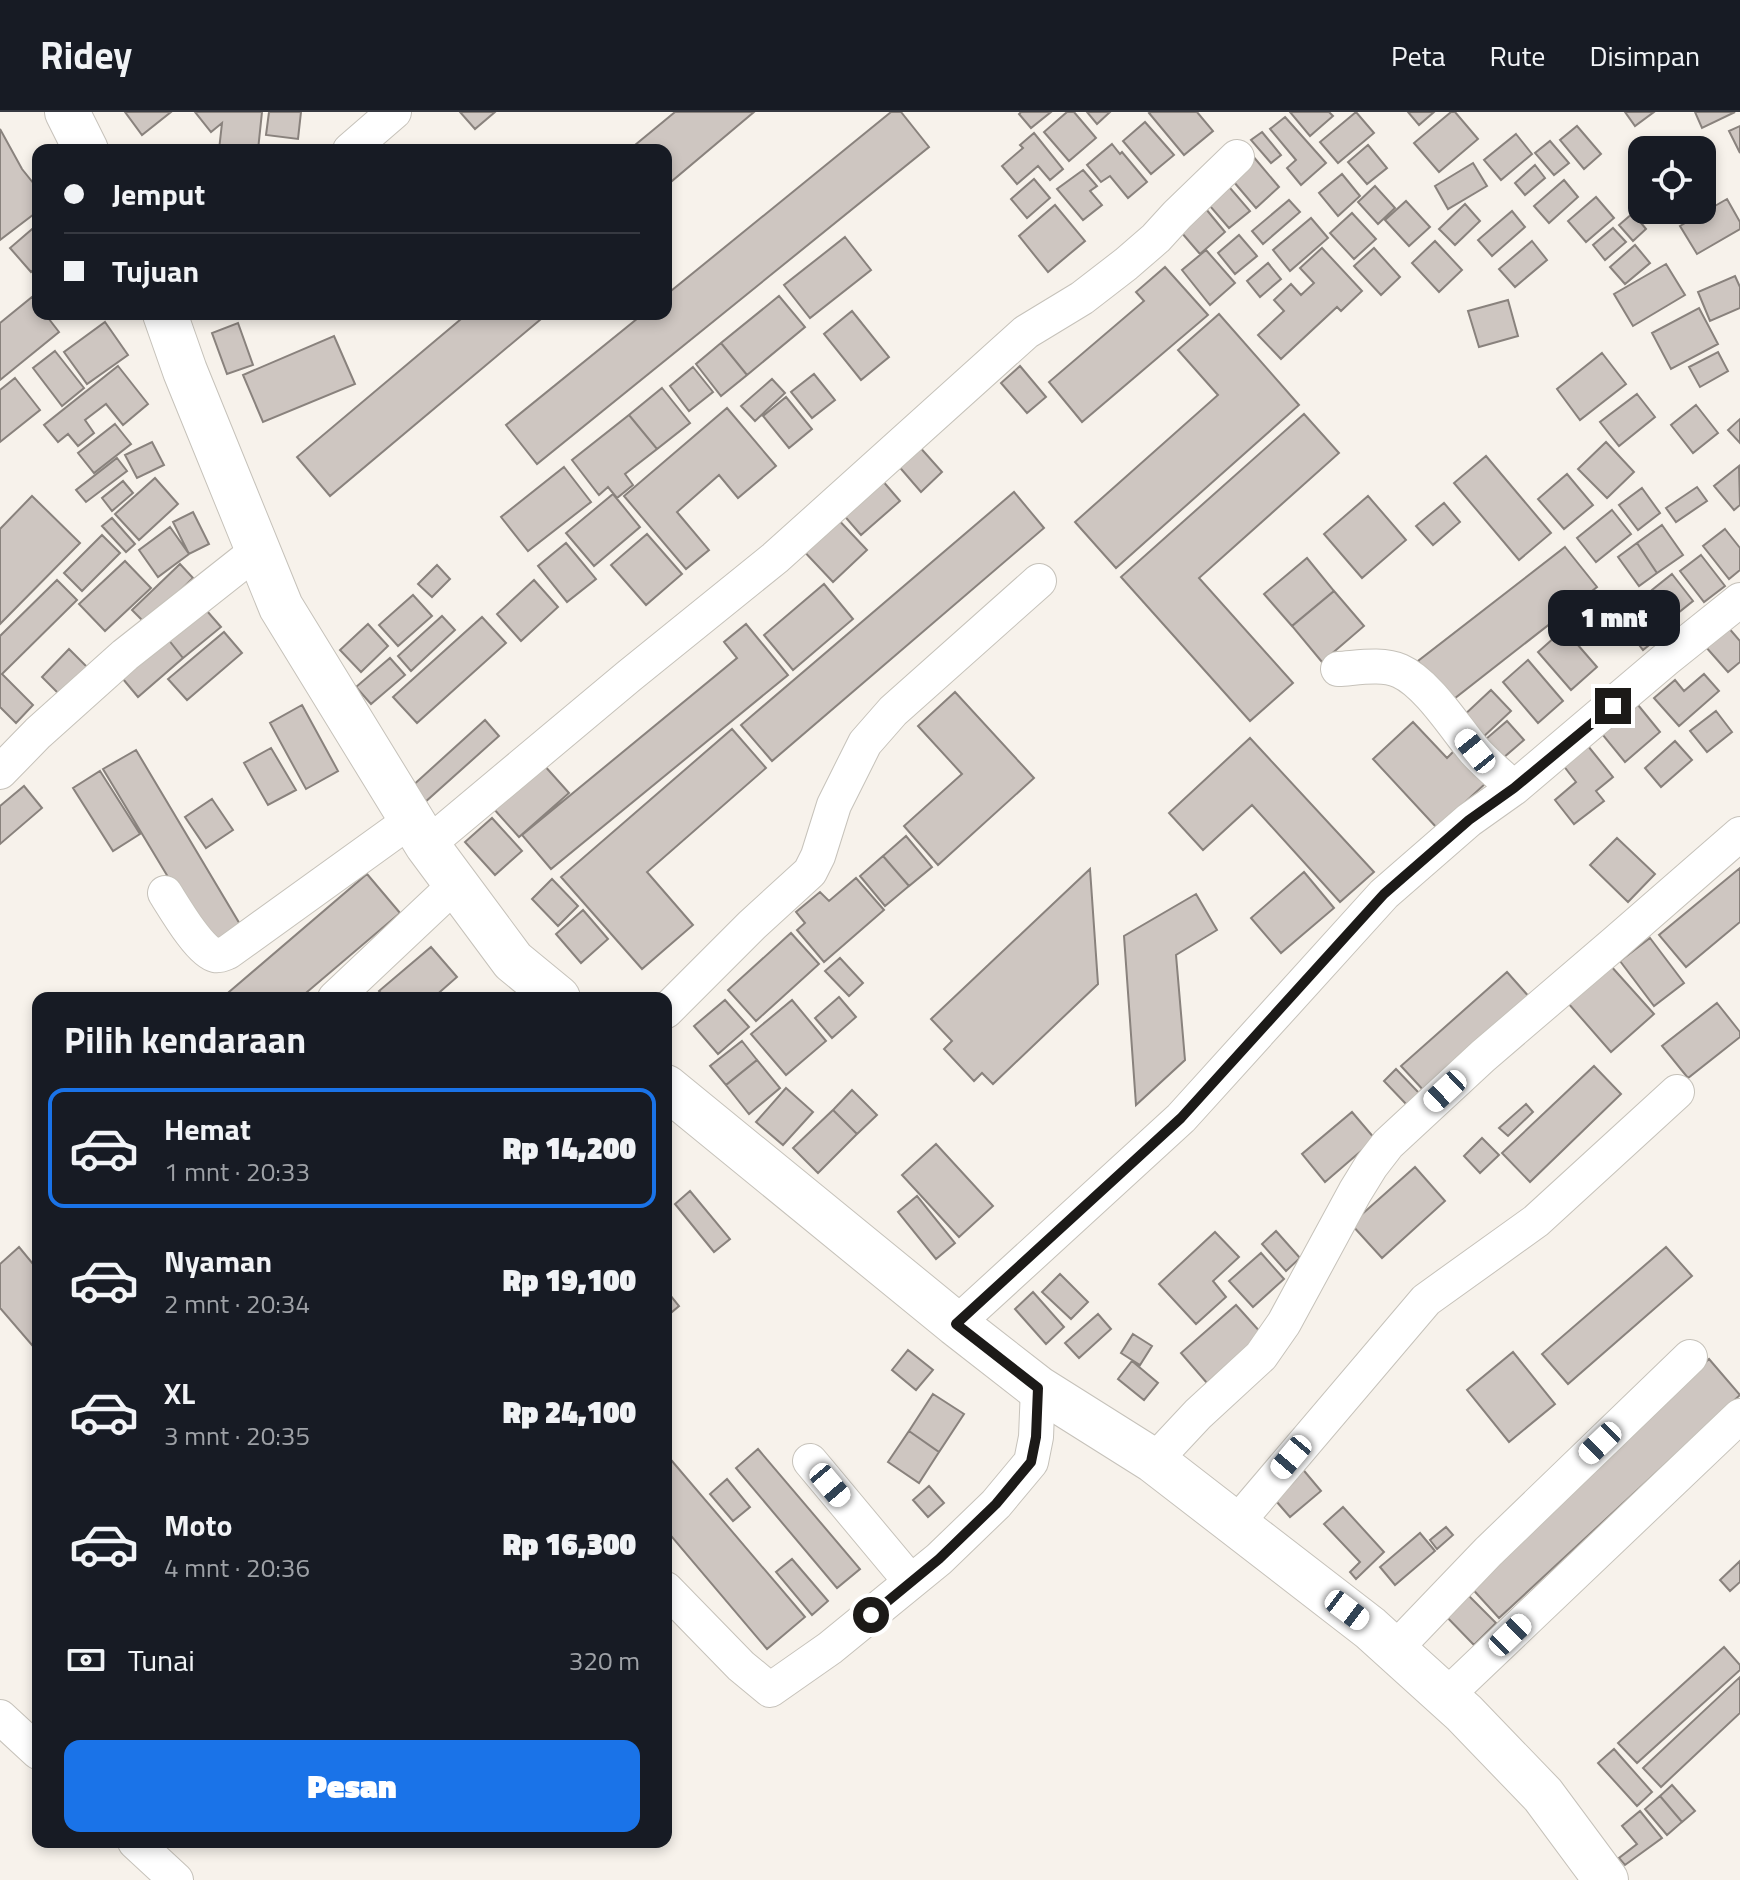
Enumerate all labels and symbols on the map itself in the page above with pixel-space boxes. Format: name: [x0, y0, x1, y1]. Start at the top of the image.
callout: 1 mnt: [1547, 590, 1679, 646]
route end: [1595, 688, 1631, 724]
car: [1451, 725, 1499, 777]
car: [1419, 1066, 1471, 1116]
car: [1574, 1418, 1626, 1468]
car: [1266, 1431, 1316, 1483]
car: [805, 1459, 855, 1511]
car: [1321, 1586, 1373, 1634]
route start: [853, 1597, 889, 1633]
car: [1484, 1610, 1536, 1660]

